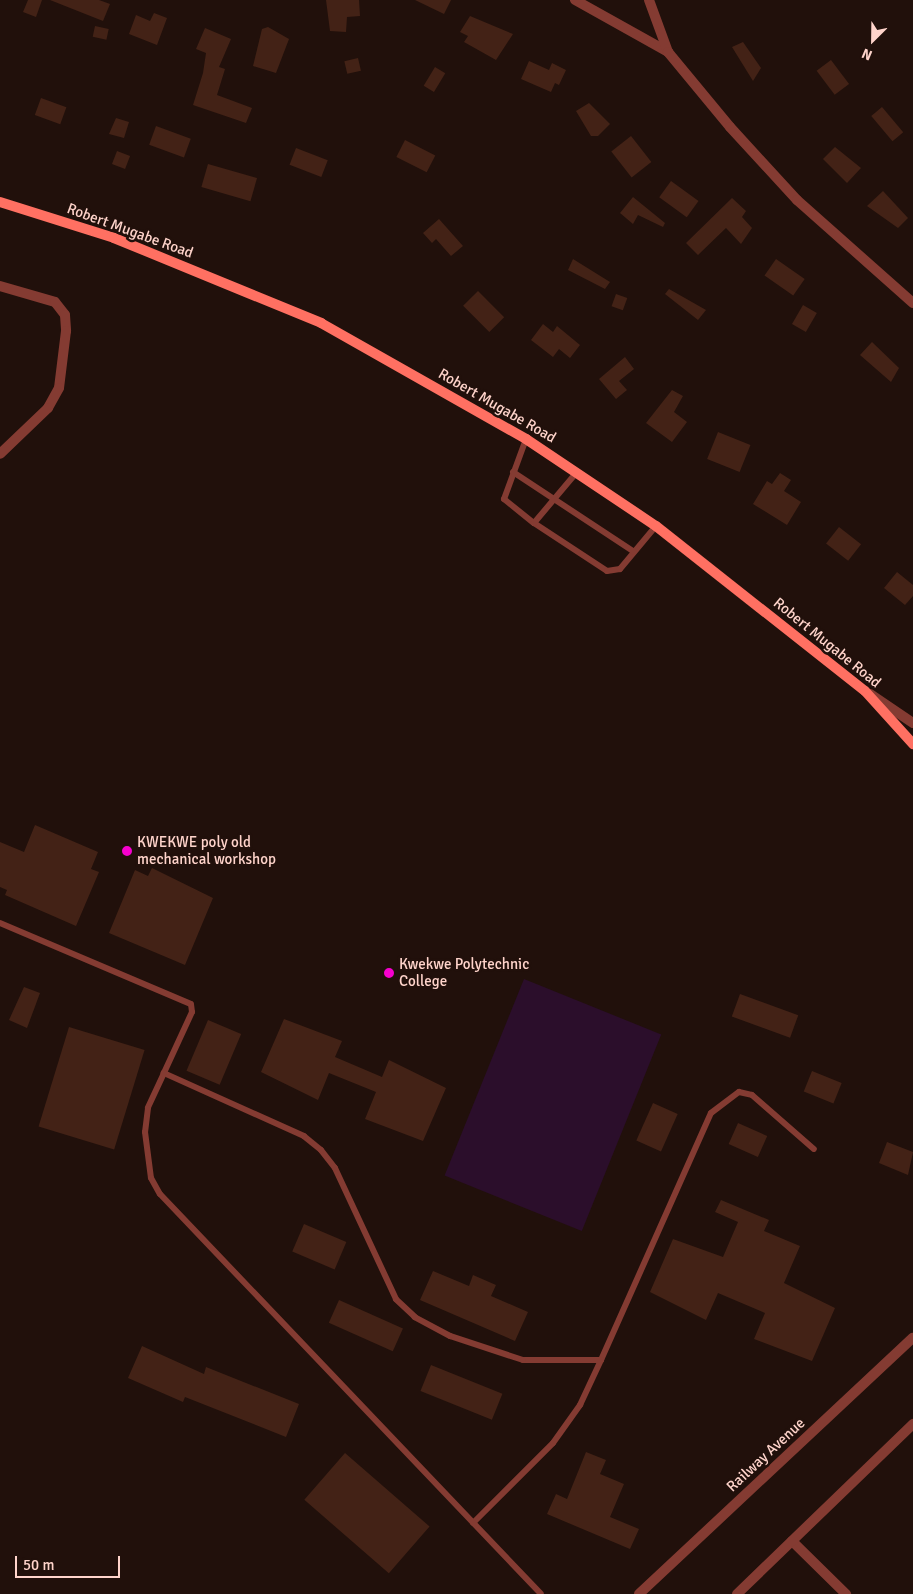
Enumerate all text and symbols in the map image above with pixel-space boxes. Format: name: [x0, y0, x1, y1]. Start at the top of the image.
north arrow: [848, 15, 898, 65]
text: N: [859, 45, 875, 64]
street label: Robert Mugabe Road: [64, 200, 196, 262]
street label: Robert Mugabe Road: [435, 365, 559, 447]
street label: Robert Mugabe Road: [770, 594, 884, 692]
place label: KWEKWE poly old mechanical workshop: [137, 833, 276, 868]
marker: KWEKWE poly old mechanical workshop: [121, 845, 133, 857]
place label: Kwekwe Polytechnic College: [399, 955, 529, 990]
marker: Kwekwe Polytechnic College: [383, 967, 395, 979]
street label: Railway Avenue: [723, 1414, 809, 1496]
scale bar: [18, 1546, 122, 1578]
text: 50 m: [23, 1556, 54, 1574]

